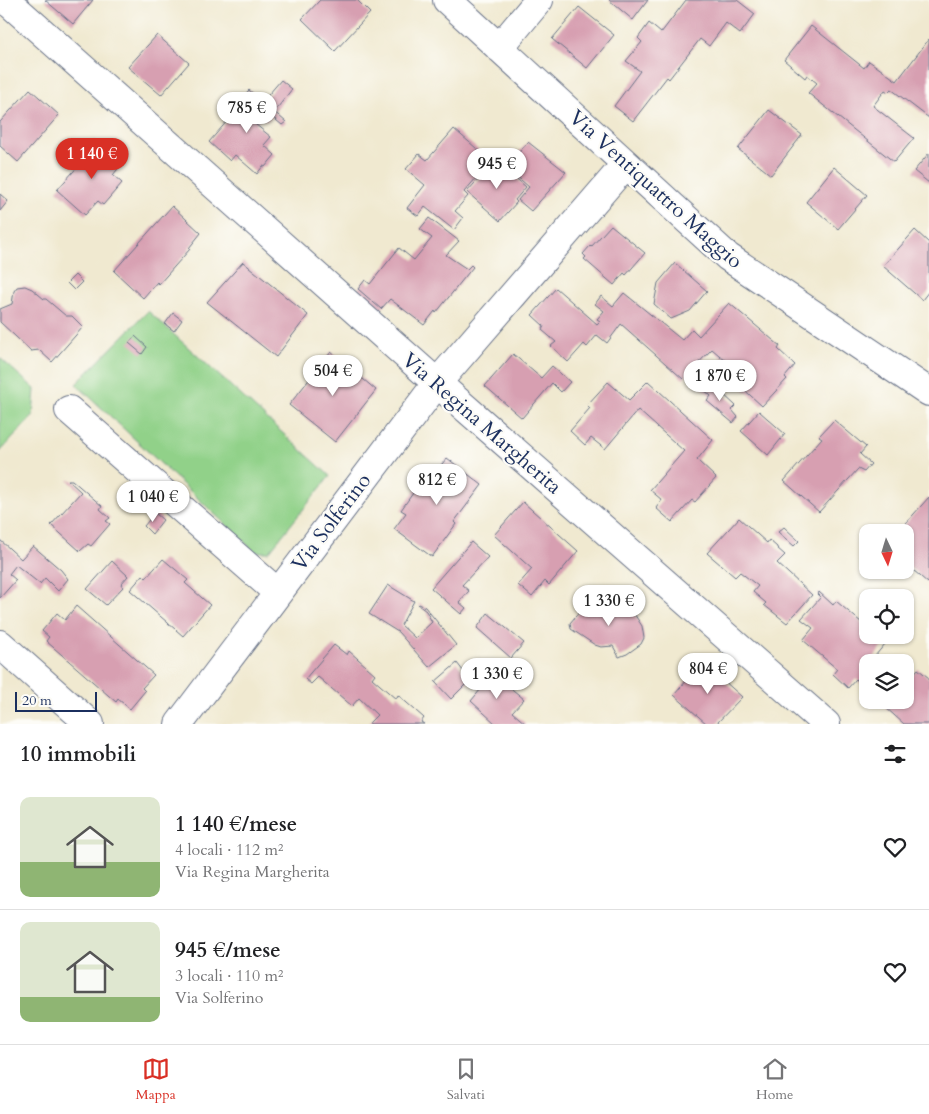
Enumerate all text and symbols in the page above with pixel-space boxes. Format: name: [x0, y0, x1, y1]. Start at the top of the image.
pin: 785 €: [212, 92, 282, 134]
text: 785 €: [228, 97, 266, 119]
street label: Via Ventiquattro Maggio: [562, 103, 749, 275]
pin: 1 140 €: [46, 138, 138, 180]
text: 1 140 €: [67, 143, 117, 165]
pin: 945 €: [462, 148, 532, 190]
text: 945 €: [478, 153, 516, 175]
street label: Via Regina Margherita: [396, 346, 568, 501]
pin: 504 €: [298, 354, 368, 397]
text: 504 €: [314, 360, 352, 382]
pin: 1 870 €: [674, 360, 766, 402]
text: 1 870 €: [695, 365, 745, 387]
pin: 812 €: [402, 464, 472, 506]
street label: Via Solferino: [285, 467, 378, 577]
text: 812 €: [418, 469, 456, 491]
pin: 1 040 €: [107, 480, 199, 523]
text: 1 040 €: [128, 486, 178, 508]
north arrow: [859, 524, 914, 579]
map controls: [859, 524, 914, 709]
pin: 1 330 €: [563, 584, 655, 627]
button: locate: [859, 589, 914, 644]
text: 1 330 €: [584, 590, 634, 612]
pin: 804 €: [673, 652, 743, 695]
button: layers: [859, 654, 914, 709]
pin: 1 330 €: [451, 658, 543, 700]
text: 804 €: [689, 658, 727, 680]
text: 1 330 €: [472, 663, 522, 685]
scale bar: [15, 689, 98, 712]
text: 20 m: [22, 691, 52, 710]
text: 10 immobili: [20, 740, 136, 769]
icon: filters: [881, 740, 909, 768]
text: 1 140 €/mese: [175, 810, 297, 839]
icon: home: [60, 817, 120, 877]
icon: heart: [881, 833, 909, 861]
text: 4 locali · 112 m²: [175, 839, 283, 861]
text: Via Regina Margherita: [175, 861, 330, 883]
text: 945 €/mese: [175, 936, 281, 965]
icon: home: [60, 942, 120, 1002]
icon: heart: [881, 958, 909, 986]
text: 3 locali · 110 m²: [175, 965, 283, 987]
text: Via Solferino: [175, 987, 263, 1009]
tab: Mappa: [136, 1055, 176, 1104]
tab: Salvati: [447, 1055, 485, 1104]
tab: Home: [756, 1055, 793, 1104]

